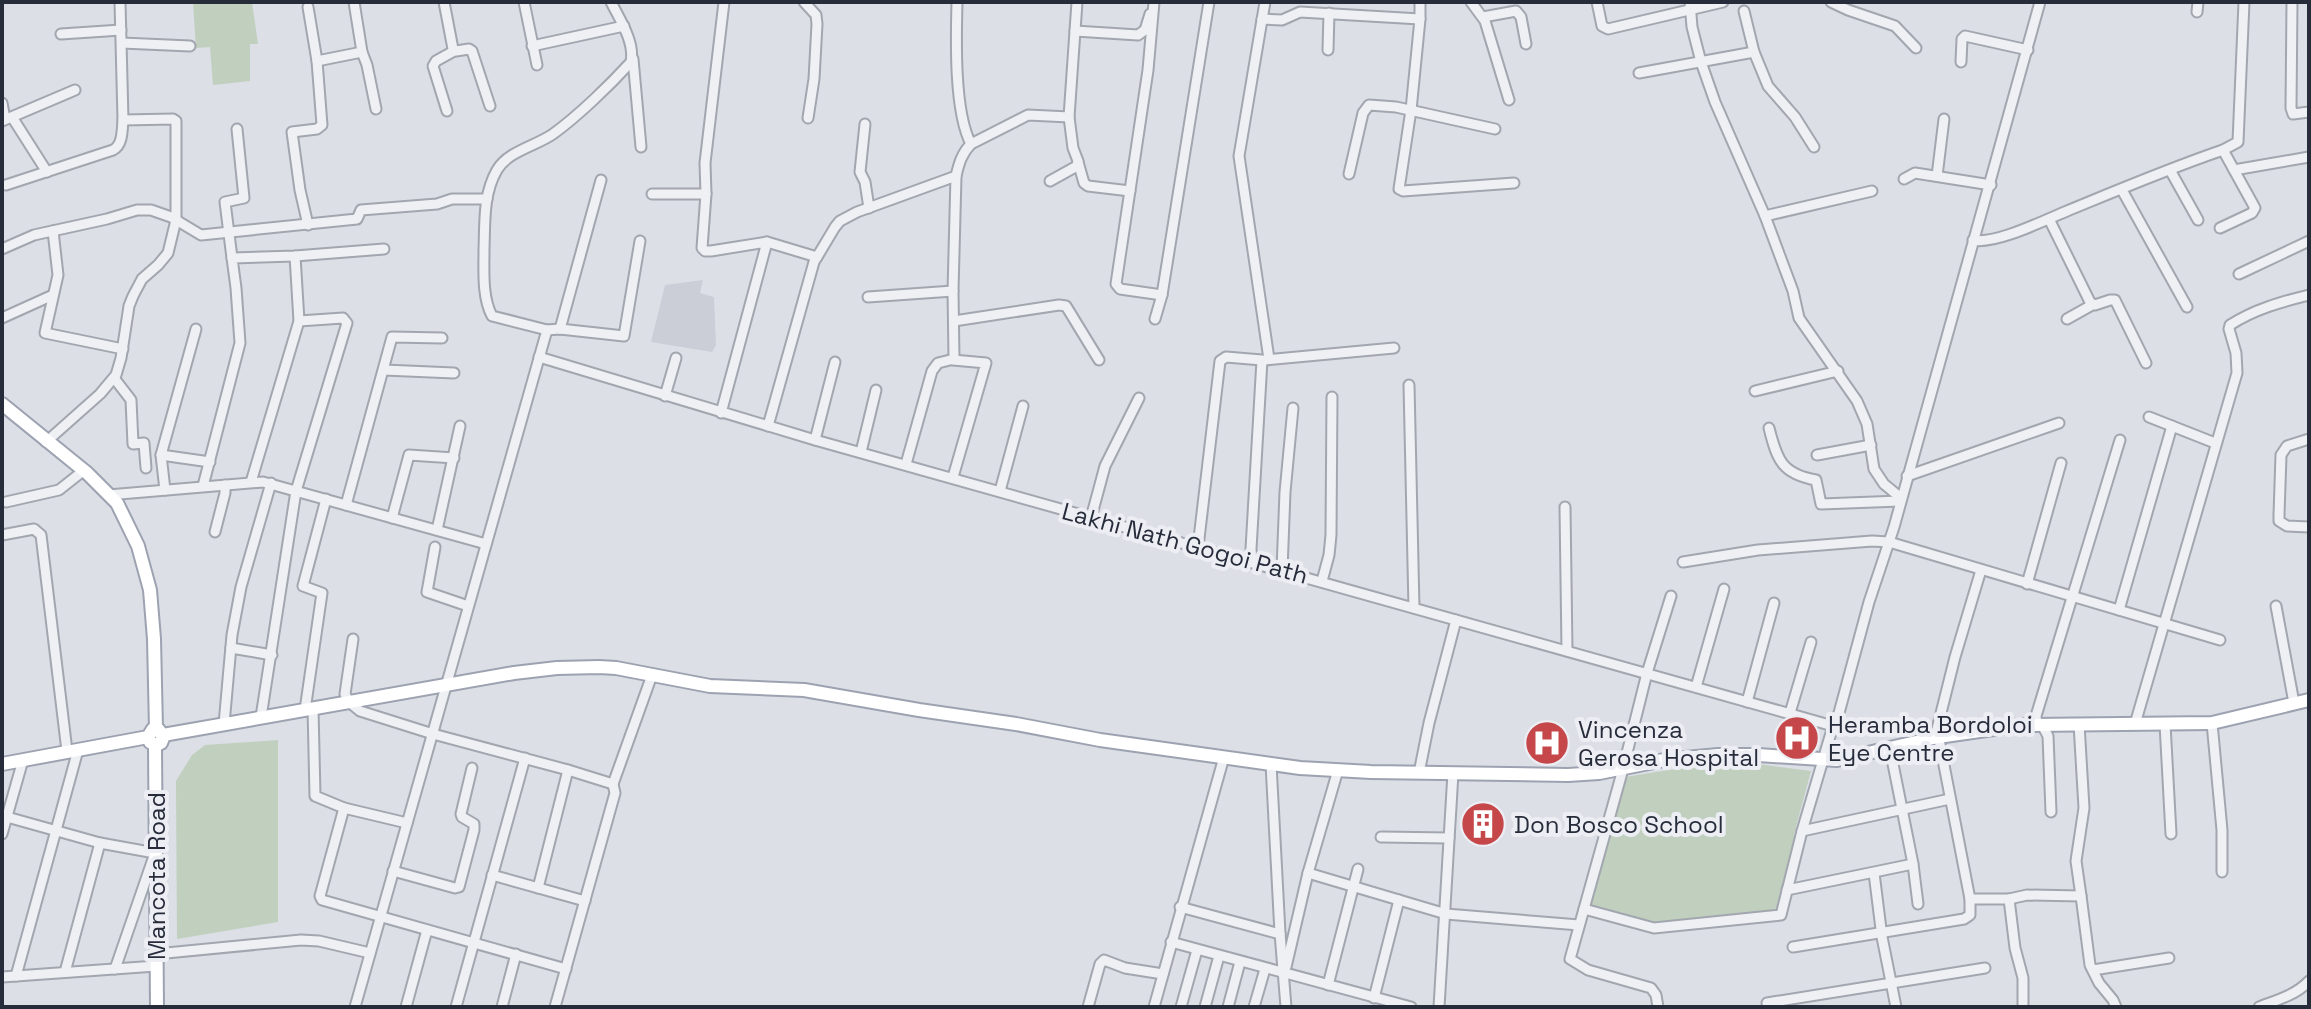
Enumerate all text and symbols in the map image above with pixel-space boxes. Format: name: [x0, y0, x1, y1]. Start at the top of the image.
street label: Lakhi Nath Gogoi Path: [1059, 495, 1311, 591]
place label: Heramba Bordoloi Eye Centre: [1828, 709, 2033, 768]
place label: Vincenza Gerosa Hospital: [1578, 714, 1759, 773]
hospital icon: Heramba Bordoloi Eye Centre: [1773, 714, 1821, 762]
hospital icon: Vincenza Gerosa Hospital: [1523, 719, 1571, 767]
street label: Mancota Road: [141, 792, 172, 960]
building icon: Don Bosco School: [1459, 800, 1507, 848]
place label: Don Bosco School: [1514, 809, 1724, 840]

